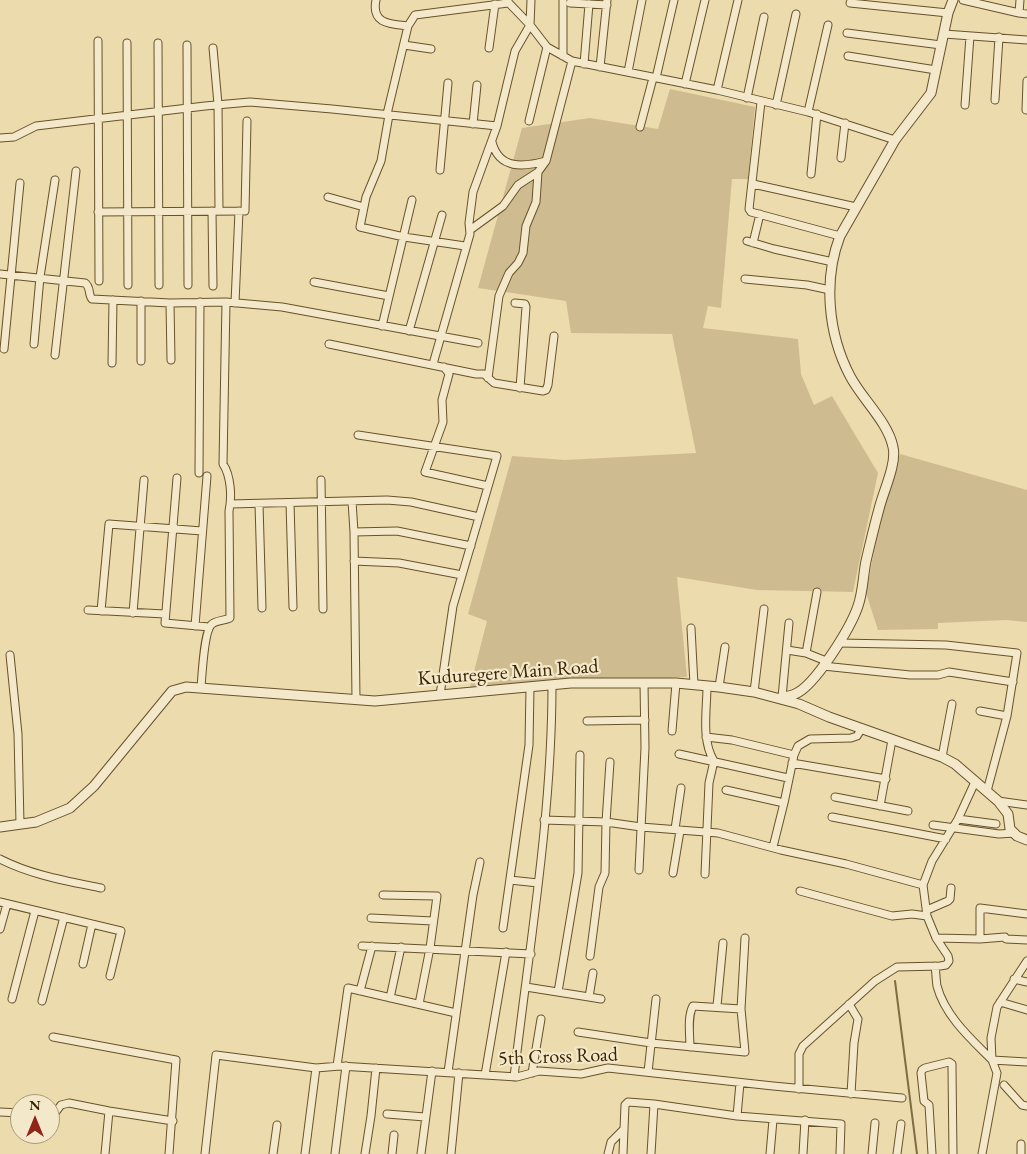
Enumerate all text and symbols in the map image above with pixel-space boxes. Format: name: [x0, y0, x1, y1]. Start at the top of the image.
street label: Kuduregere Main Road: [417, 655, 599, 691]
street label: 5th Cross Road: [498, 1043, 618, 1071]
north arrow: [10, 1094, 60, 1144]
text: N: [29, 1096, 41, 1114]

